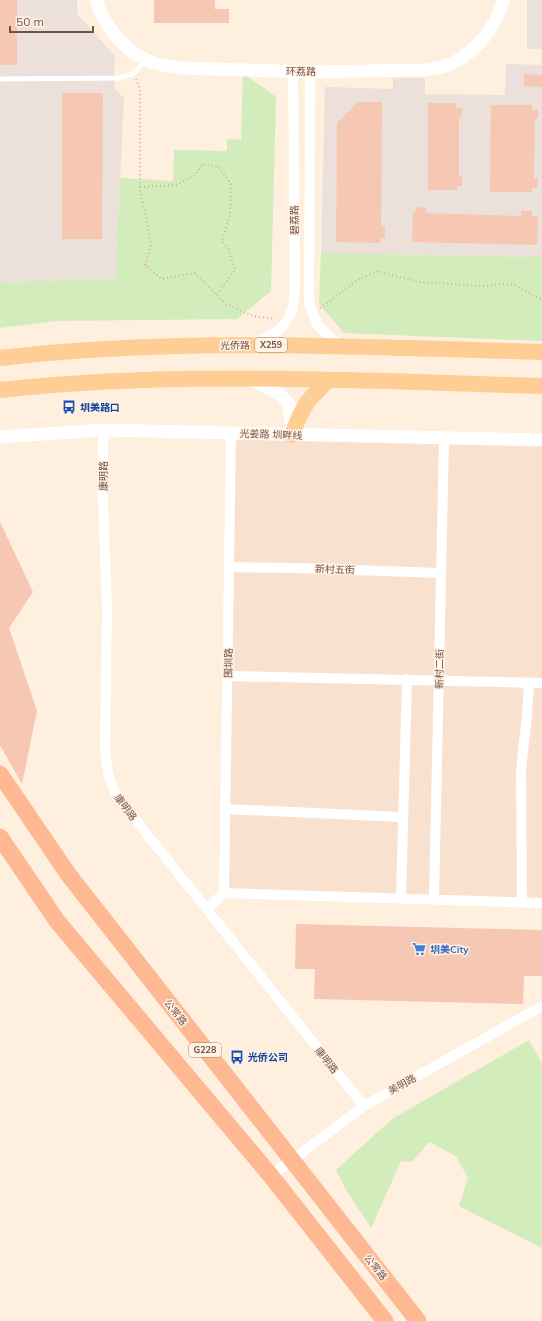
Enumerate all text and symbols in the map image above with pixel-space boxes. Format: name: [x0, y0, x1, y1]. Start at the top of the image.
scale bar: [10, 8, 93, 34]
text: 50 m: [16, 14, 44, 29]
street label: 环荔路: [286, 65, 316, 78]
street label: 碧荔路: [288, 205, 301, 235]
road number: X259: [255, 338, 287, 352]
street label: 光侨路: [220, 339, 250, 352]
bus stop icon: 圳美路口: [61, 399, 77, 415]
place label: 圳美路口: [80, 401, 120, 414]
street label: 光姜路 圳畔线: [239, 427, 303, 442]
street label: 康明路: [97, 461, 110, 491]
street label: 新村五街: [315, 562, 355, 577]
street label: 围圳路: [222, 648, 235, 678]
street label: 新村二街: [433, 649, 446, 689]
street label: 康明路: [111, 791, 140, 823]
supermarket icon: 圳美City: [411, 941, 427, 957]
place label: 圳美City: [430, 943, 469, 956]
street label: 公常路: [161, 996, 190, 1028]
road number: G228: [189, 1043, 221, 1057]
street label: 康明路: [312, 1045, 341, 1076]
bus stop icon: 光侨公司: [229, 1049, 245, 1065]
place label: 光侨公司: [248, 1051, 288, 1064]
street label: 美明路: [386, 1071, 419, 1097]
street label: 公常路: [361, 1251, 390, 1283]

